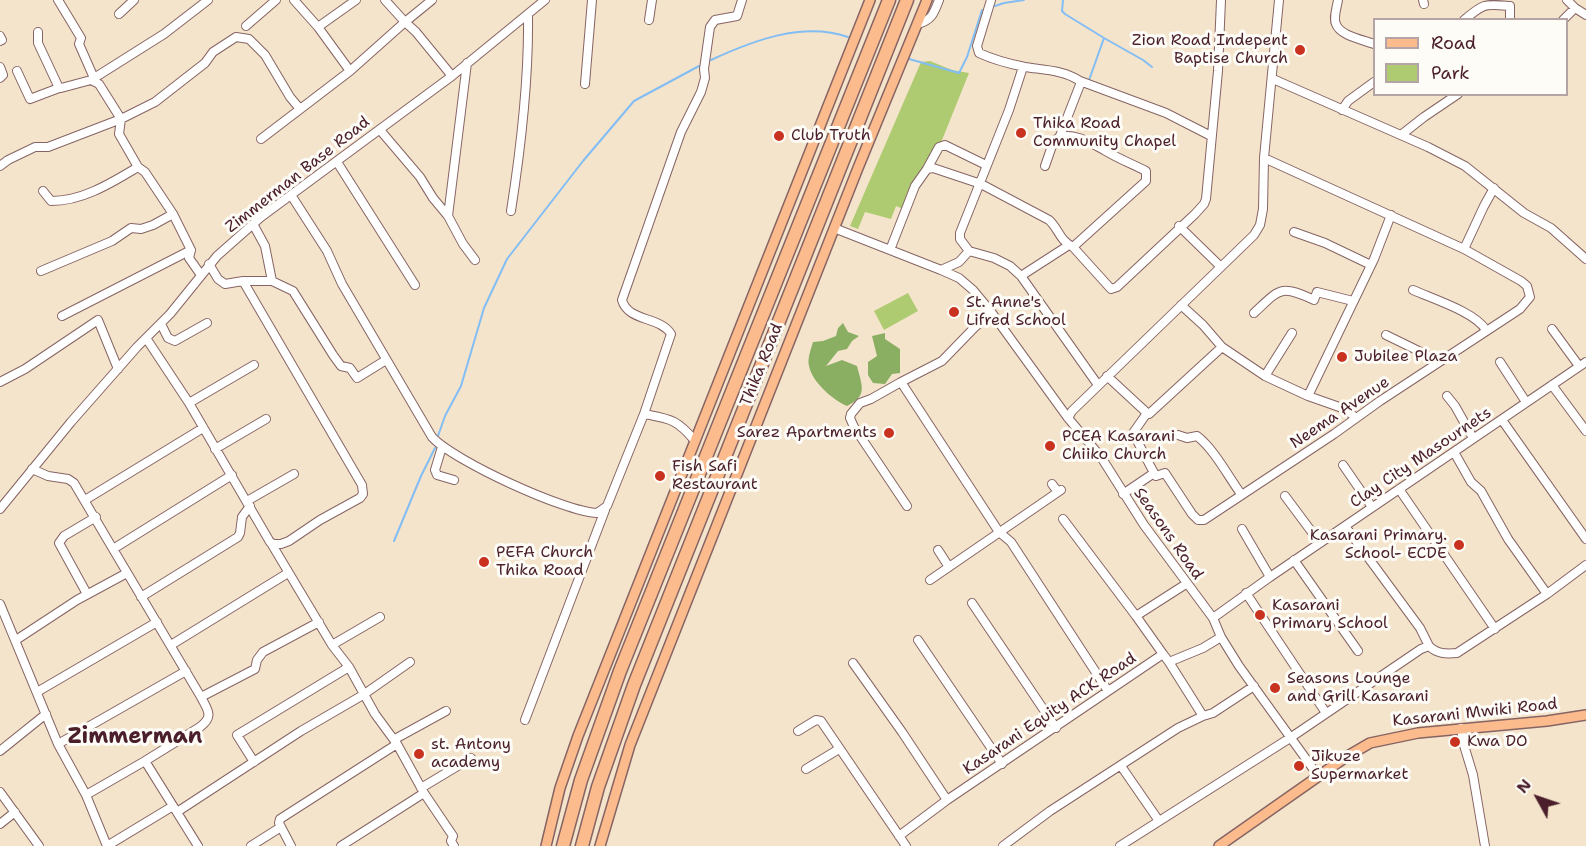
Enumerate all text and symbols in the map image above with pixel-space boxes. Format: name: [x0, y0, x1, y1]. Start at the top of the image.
legend: [1373, 18, 1568, 96]
place label: Zion Road Indepent Baptise Church: [1132, 31, 1288, 69]
text: Road: [1431, 31, 1476, 55]
marker: Zion Road Indepent Baptise Church: [1293, 43, 1307, 57]
text: Park: [1431, 61, 1470, 85]
street label: Zimmerman Base Road: [222, 113, 374, 237]
place label: Thika Road Community Chapel: [1033, 114, 1176, 152]
place label: Club Truth: [791, 126, 871, 146]
marker: Thika Road Community Chapel: [1014, 126, 1028, 140]
marker: Club Truth: [772, 129, 786, 143]
place label: St. Anne's Lifred School: [966, 293, 1066, 331]
marker: St. Anne's Lifred School: [947, 305, 961, 319]
street label: Thika Road: [737, 321, 787, 409]
place label: Jubilee Plaza: [1354, 347, 1458, 367]
marker: Jubilee Plaza: [1335, 350, 1349, 364]
street label: Neema Avenue: [1287, 373, 1393, 453]
street label: Clay City Masournets: [1347, 403, 1495, 513]
place label: Sarez Apartments: [737, 423, 877, 443]
marker: Sarez Apartments: [882, 426, 896, 440]
place label: PCEA Kasarani Chiiko Church: [1062, 427, 1175, 465]
marker: PCEA Kasarani Chiiko Church: [1043, 439, 1057, 453]
place label: Fish Safi Restaurant: [672, 457, 758, 495]
marker: Fish Safi Restaurant: [653, 469, 667, 483]
street label: Seasons Road: [1129, 484, 1207, 584]
place label: Kasarani Primary. School- ECDE: [1310, 526, 1447, 564]
marker: Kasarani Primary. School- ECDE: [1452, 538, 1466, 552]
place label: PEFA Church Thika Road: [496, 543, 593, 581]
marker: PEFA Church Thika Road: [477, 555, 491, 569]
place label: Kasarani Primary School: [1272, 596, 1388, 634]
marker: Kasarani Primary School: [1253, 608, 1267, 622]
street label: Kasarani Equity ACK Road: [960, 649, 1140, 779]
place label: Seasons Lounge and Grill Kasarani: [1287, 669, 1429, 707]
marker: Seasons Lounge and Grill Kasarani: [1268, 681, 1282, 695]
street label: Kasarani Mwiki Road: [1392, 695, 1558, 731]
district label: Zimmerman: [68, 724, 202, 750]
place label: Kwa DO: [1467, 732, 1528, 752]
place label: st. Antony academy: [431, 735, 511, 773]
marker: Kwa DO: [1448, 735, 1462, 749]
marker: st. Antony academy: [412, 747, 426, 761]
place label: Jikuze Supermarket: [1311, 747, 1408, 785]
marker: Jikuze Supermarket: [1292, 759, 1306, 773]
north arrow: [1508, 768, 1568, 828]
text: N: [1512, 774, 1536, 798]

